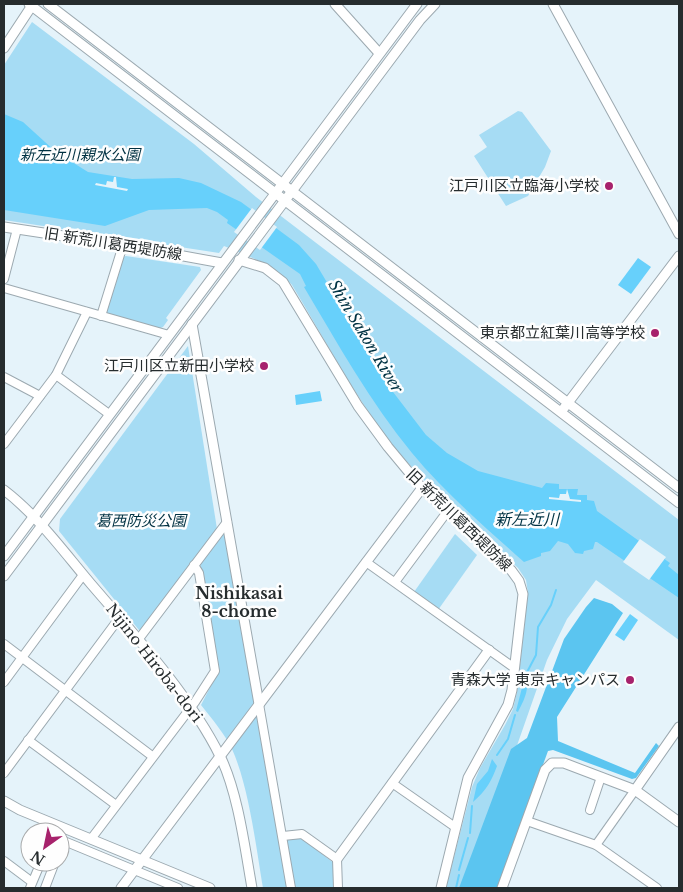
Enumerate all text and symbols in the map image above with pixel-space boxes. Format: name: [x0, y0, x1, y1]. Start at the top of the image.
park label: 新左近川親水公園: [20, 145, 142, 164]
place label: 江戸川区立臨海小学校: [449, 176, 599, 195]
marker: 江戸川区立臨海小学校: [603, 180, 615, 192]
street label: 旧 新荒川葛西堤防線: [43, 223, 183, 264]
water label: Shin Sakon River: [324, 276, 408, 397]
place label: 東京都立紅葉川高等学校: [480, 323, 645, 342]
marker: 東京都立紅葉川高等学校: [649, 327, 661, 339]
place label: 江戸川区立新田小学校: [104, 356, 254, 375]
marker: 江戸川区立新田小学校: [258, 360, 270, 372]
street label: 旧 新荒川葛西堤防線: [403, 464, 516, 575]
water label: 新左近川: [495, 509, 561, 529]
park label: 葛西防災公園: [96, 511, 188, 530]
district label: Nishikasai 8-chome: [195, 583, 283, 621]
street label: Nijino Hiroba-dori: [102, 599, 207, 726]
place label: 青森大学 東京キャンパス: [451, 670, 620, 689]
marker: 青森大学 東京キャンパス: [624, 674, 636, 686]
north arrow: [20, 822, 70, 872]
text: N: [27, 847, 48, 869]

